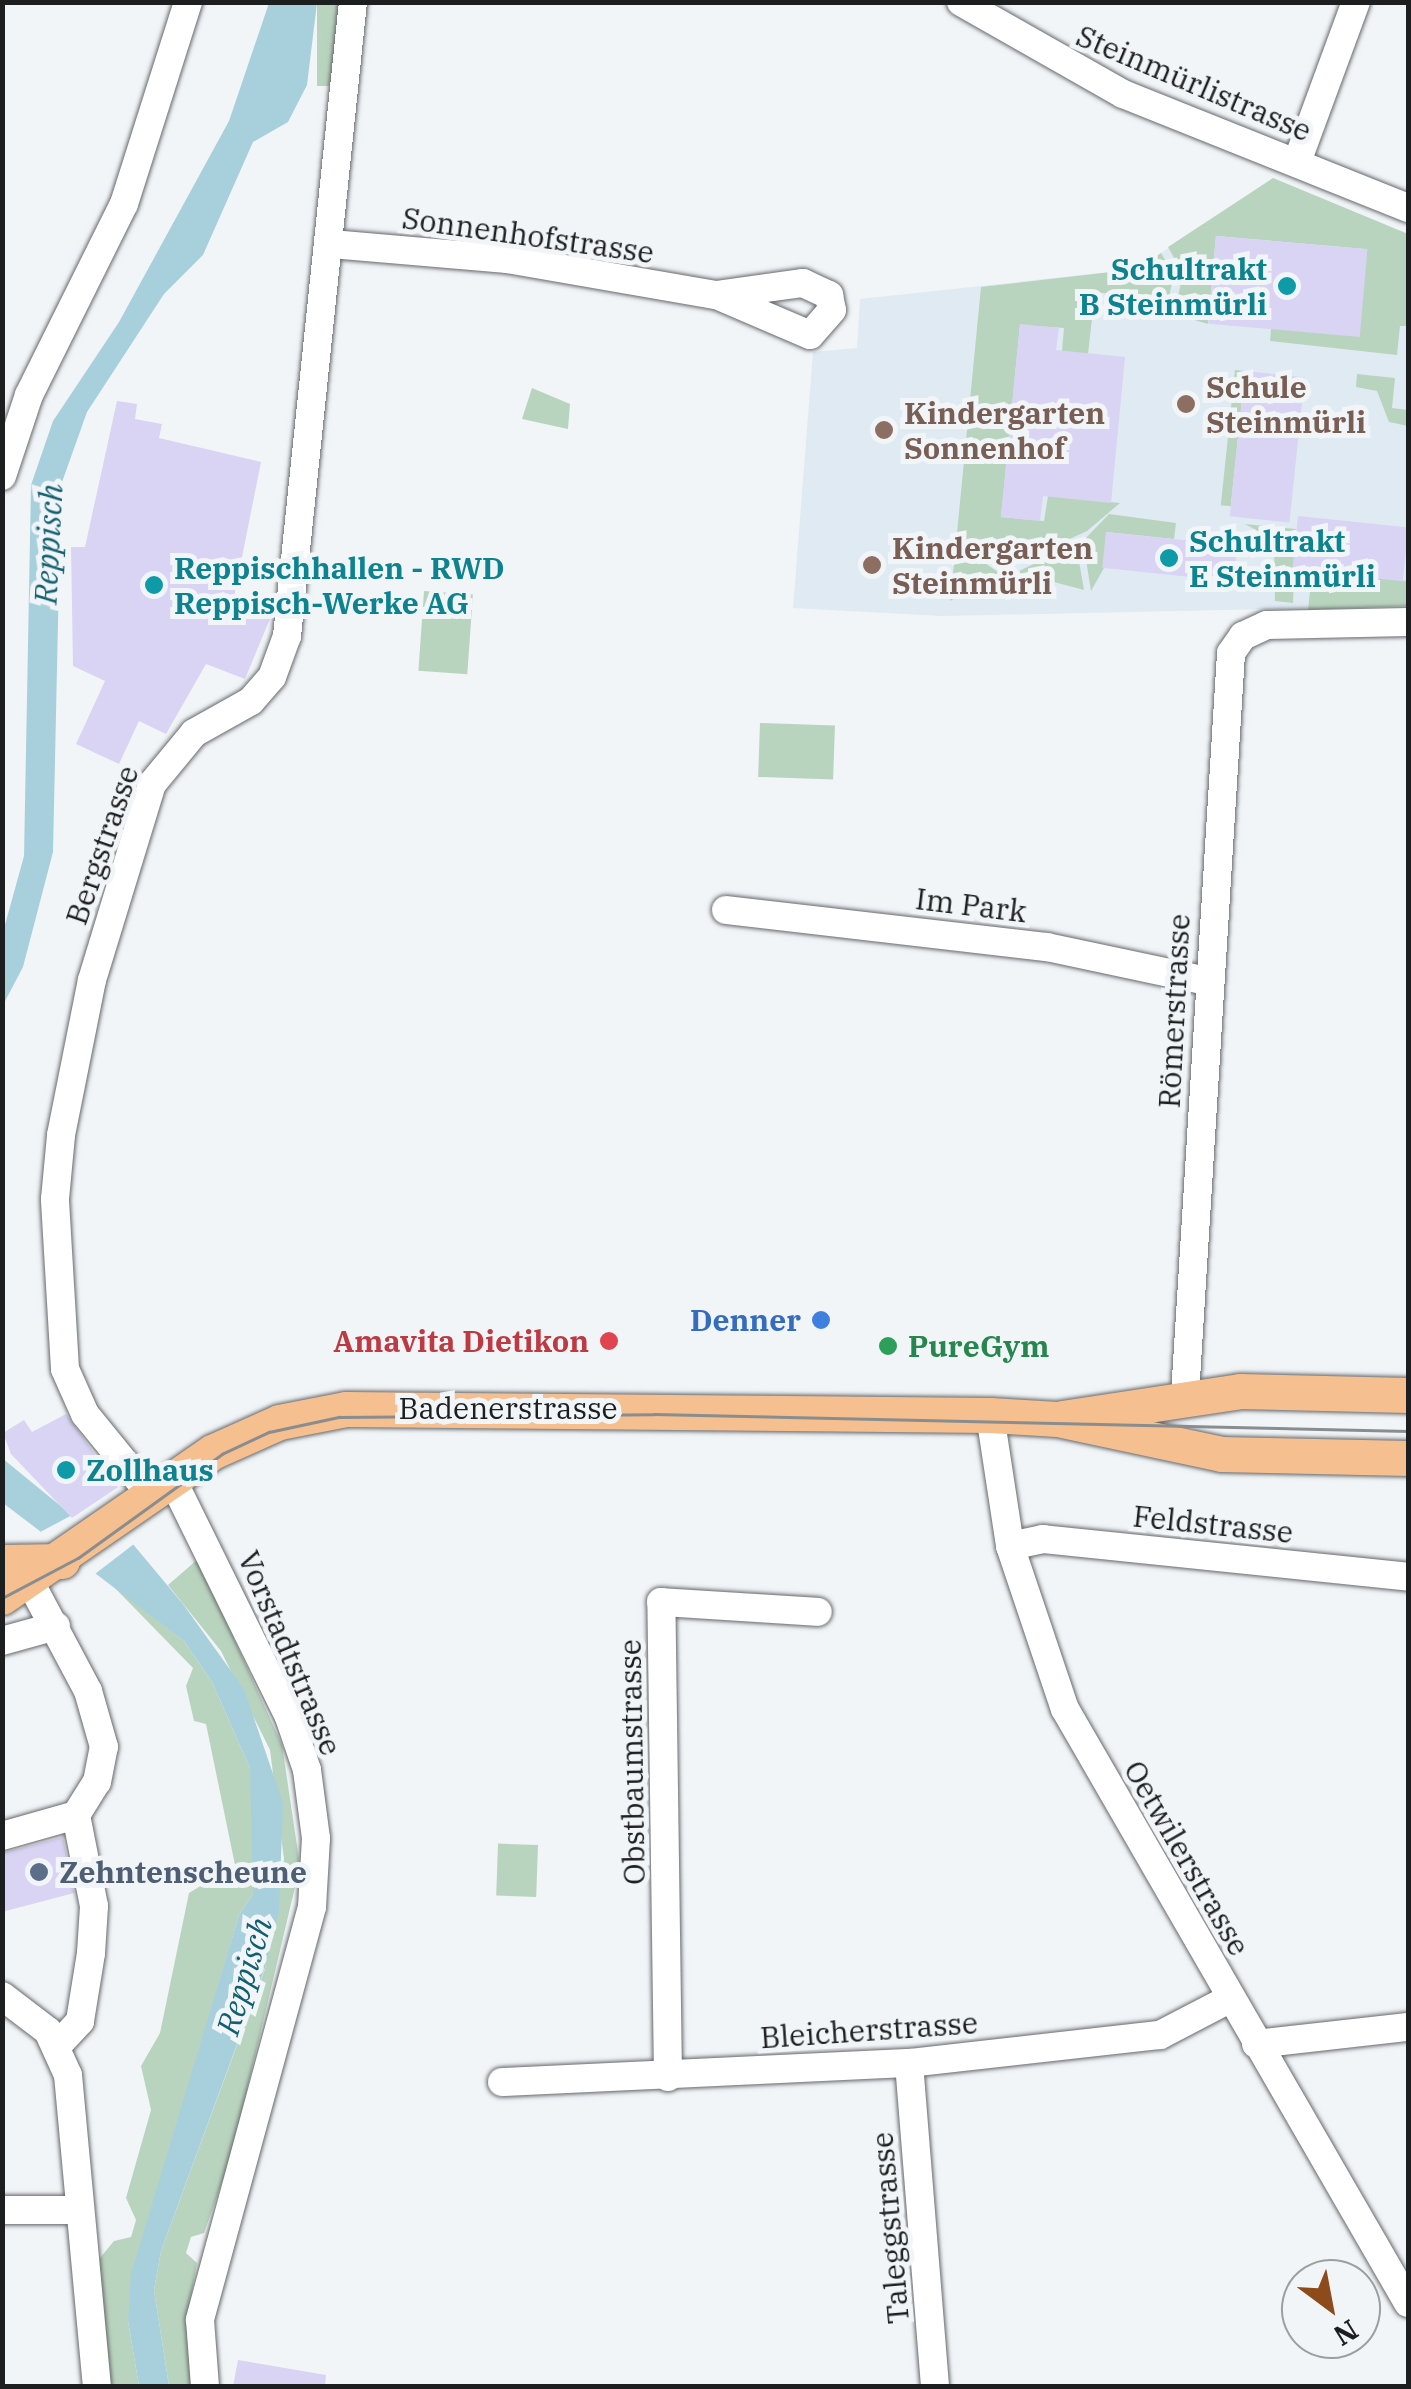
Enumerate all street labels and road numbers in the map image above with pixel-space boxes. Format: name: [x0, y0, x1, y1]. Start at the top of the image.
street label: Steinmürlistrasse: [1071, 17, 1317, 149]
street label: Sonnenhofstrasse: [400, 200, 656, 270]
street label: Bergstrasse: [58, 761, 146, 929]
street label: Im Park: [914, 880, 1028, 930]
street label: Römerstrasse: [1151, 913, 1197, 1109]
street label: Badenerstrasse: [398, 1390, 618, 1426]
street label: Feldstrasse: [1131, 1498, 1295, 1550]
street label: Vorstadtstrasse: [231, 1545, 349, 1761]
street label: Obstbaumstrasse: [612, 1639, 652, 1885]
street label: Oetwilerstrasse: [1117, 1754, 1257, 1962]
street label: Bleicherstrasse: [759, 2004, 979, 2056]
street label: Taleggstrasse: [864, 2131, 916, 2325]

